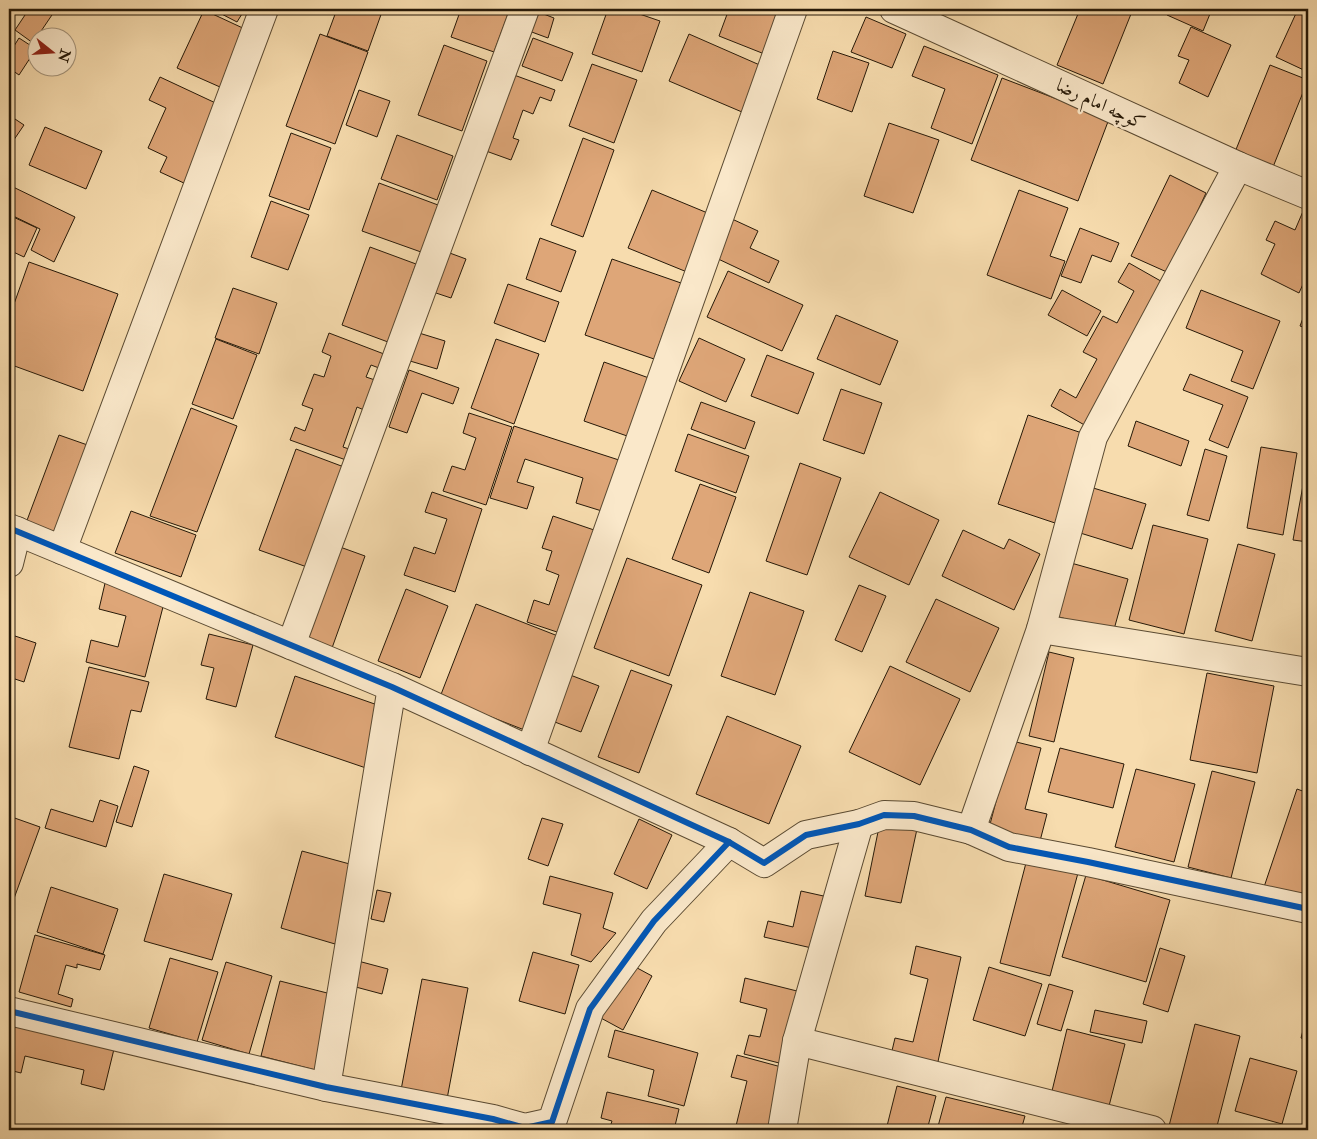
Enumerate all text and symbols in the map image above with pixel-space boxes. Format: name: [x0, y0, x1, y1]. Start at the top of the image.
north arrow: [28, 28, 78, 78]
text: N: [54, 46, 74, 65]
street label: کوچه امام رضا: [1051, 73, 1149, 139]

